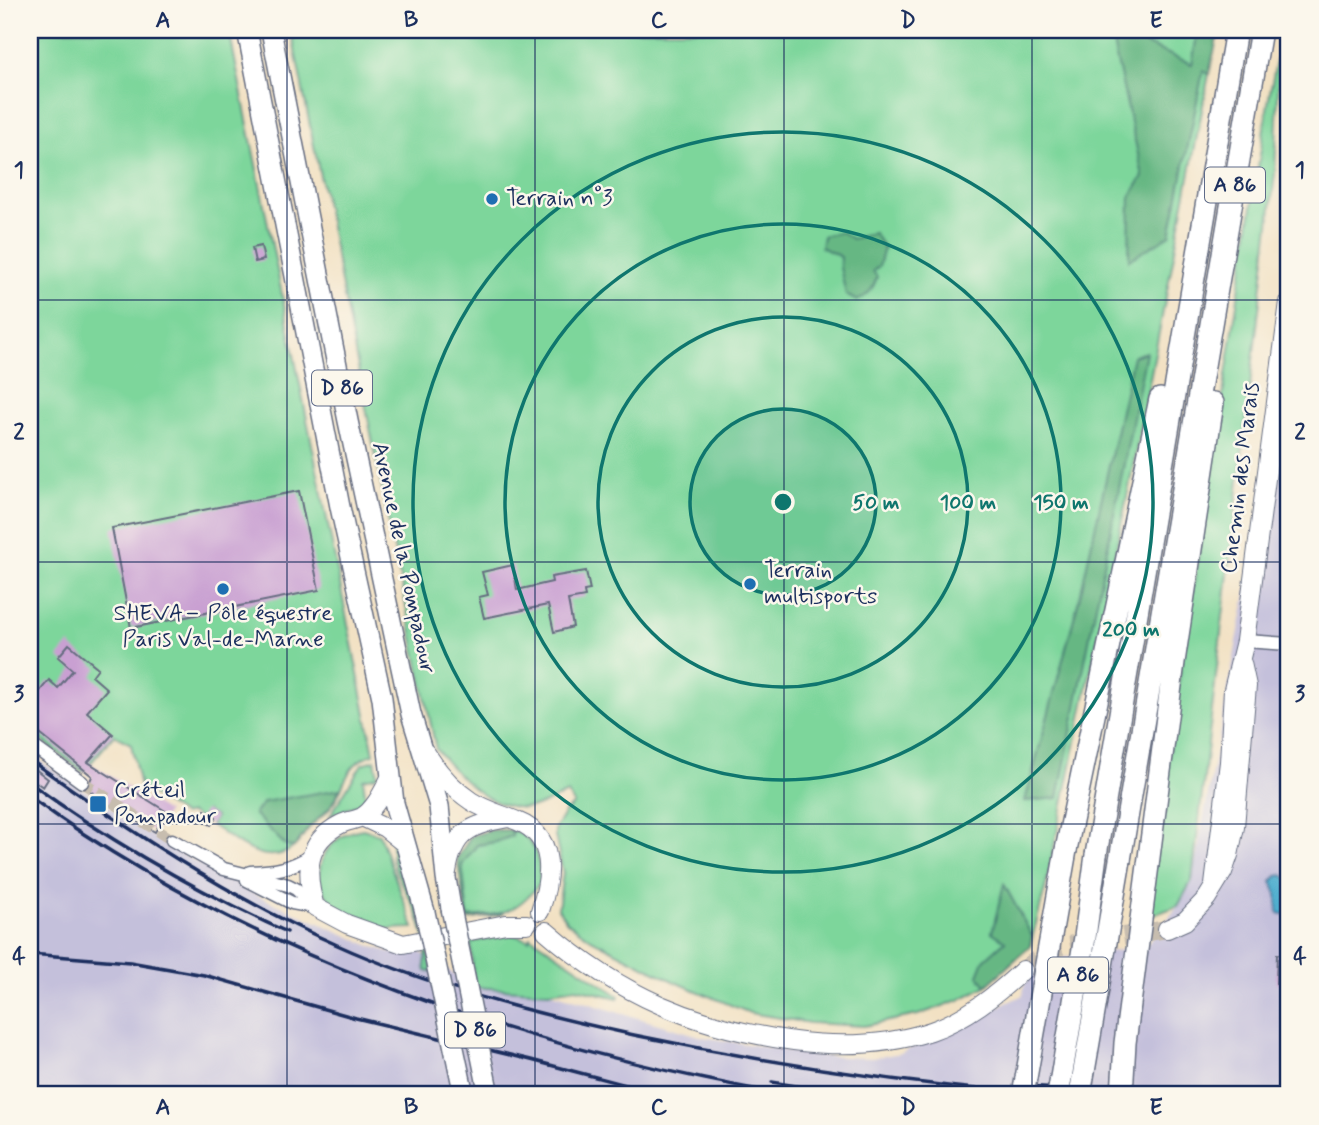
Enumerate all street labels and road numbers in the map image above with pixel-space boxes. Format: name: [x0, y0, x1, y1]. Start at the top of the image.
road number: A 86: [1205, 168, 1265, 202]
road number: D 86: [312, 370, 372, 406]
street label: Chemin des Marais: [1214, 381, 1268, 575]
street label: Avenue de la Pompadour: [364, 439, 442, 677]
road number: A 86: [1048, 958, 1108, 992]
road number: D 86: [445, 1012, 505, 1048]

